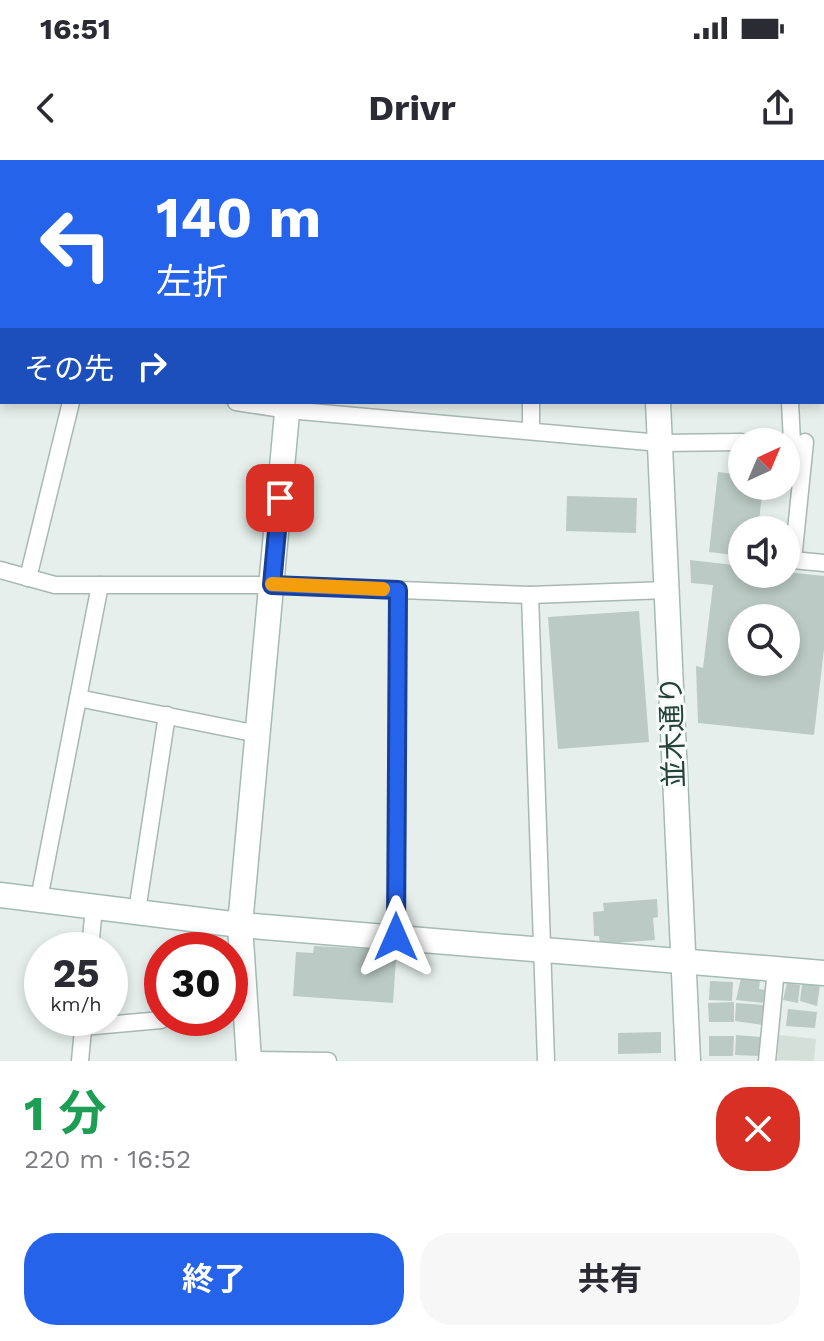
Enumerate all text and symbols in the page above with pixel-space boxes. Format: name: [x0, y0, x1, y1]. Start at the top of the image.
text: 16:51: [40, 11, 111, 46]
icon: back: [24, 86, 68, 130]
icon: share: [756, 86, 800, 130]
text: Drivr: [368, 87, 456, 129]
text: 140 m: [156, 185, 321, 251]
icon: left: [24, 192, 128, 296]
text: 左折: [156, 261, 228, 303]
icon: right: [130, 344, 174, 388]
text: その先: [24, 351, 114, 386]
north arrow: [728, 428, 800, 500]
map controls: [728, 428, 800, 676]
pin: [246, 464, 314, 532]
icon: arrive: [258, 476, 302, 520]
button: sound: [728, 516, 800, 588]
button: search: [728, 604, 800, 676]
street label: 並木通り: [654, 675, 691, 789]
position arrow: [354, 895, 438, 979]
speed limit sign: 30: [144, 932, 248, 1036]
text: 25: [52, 950, 100, 997]
text: km/h: [50, 992, 102, 1016]
text: 1 分: [24, 1085, 106, 1142]
button: close: [716, 1087, 800, 1171]
text: 220 m · 16:52: [24, 1144, 191, 1174]
button: 終了: [24, 1233, 404, 1325]
button: 共有: [420, 1233, 800, 1325]

